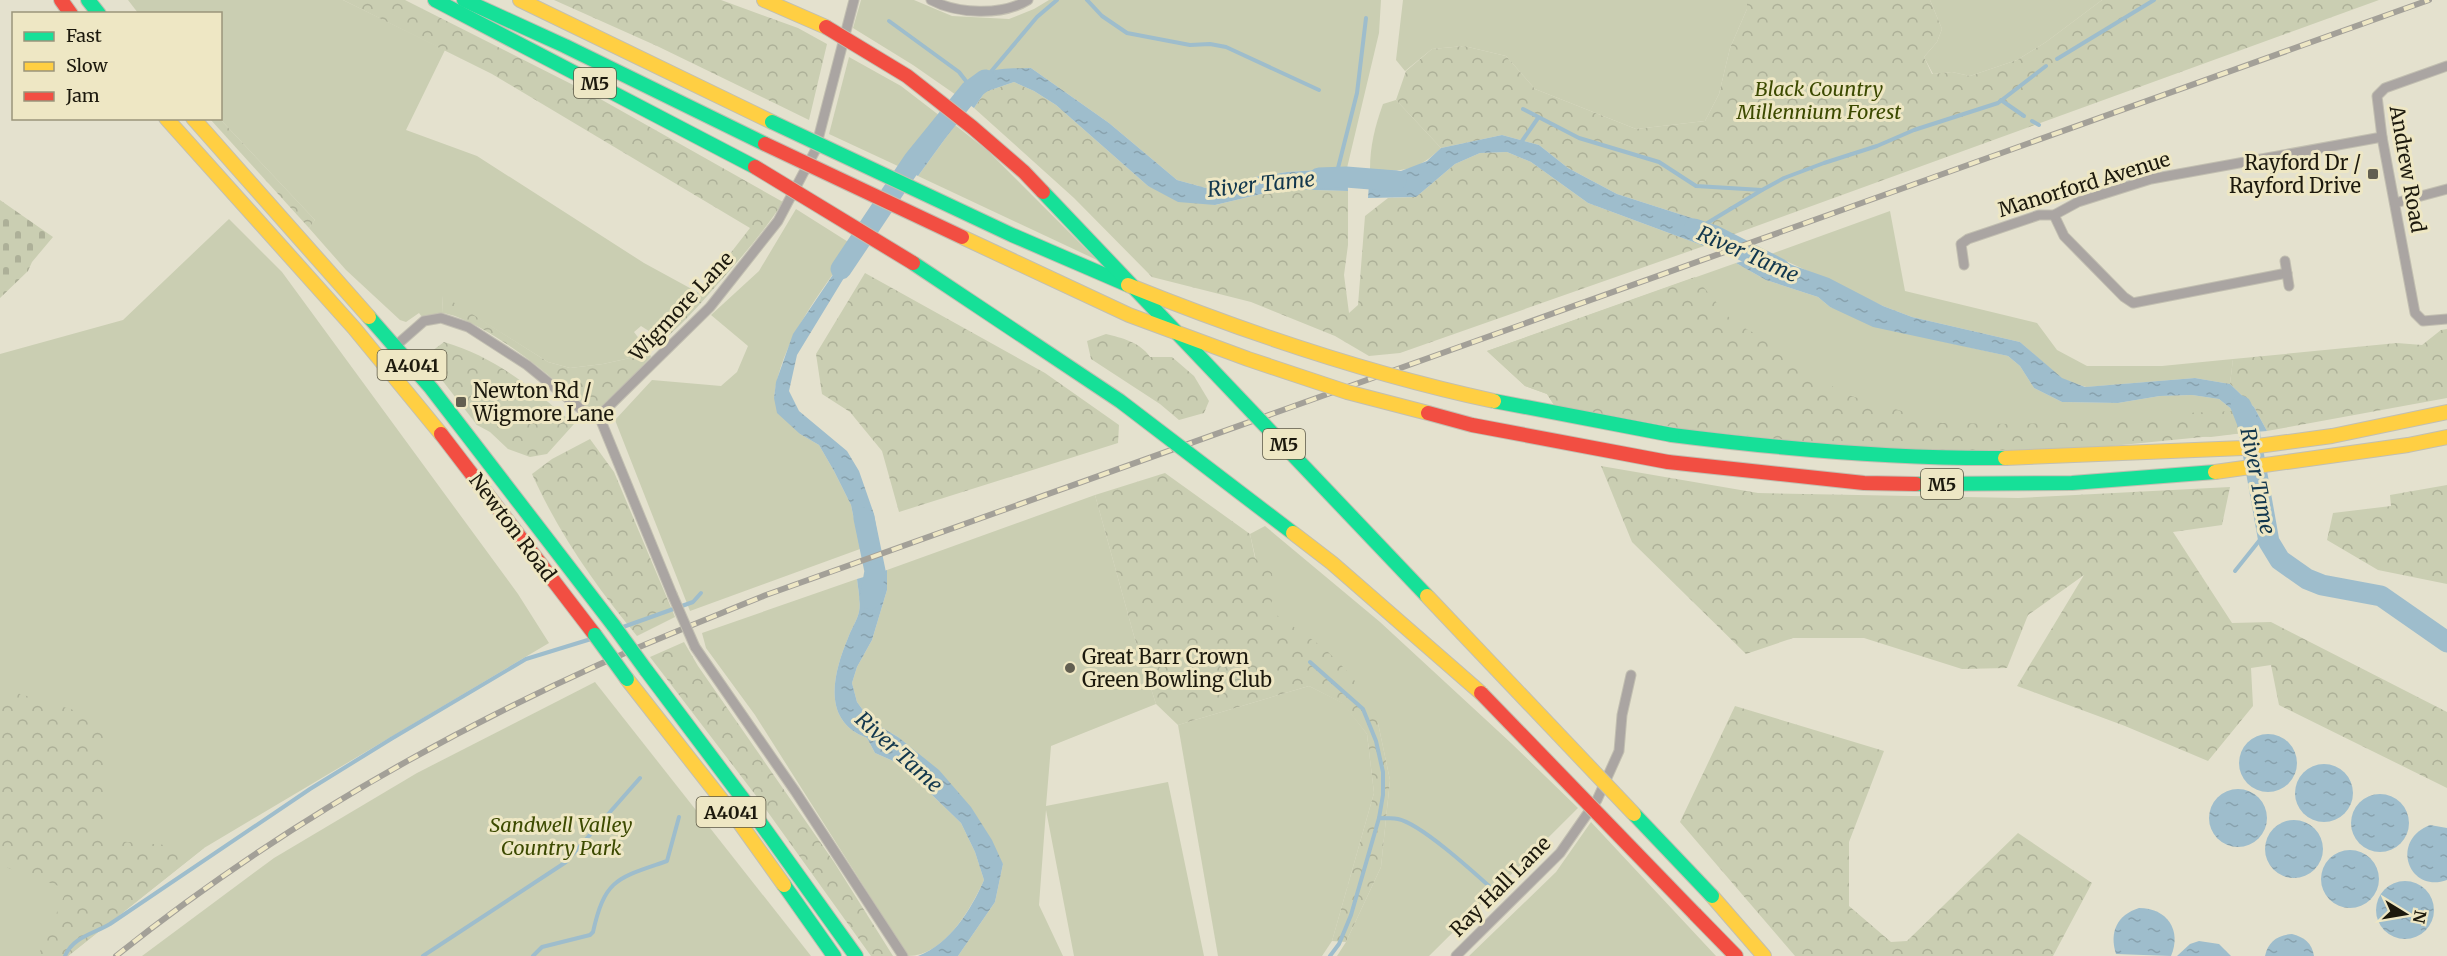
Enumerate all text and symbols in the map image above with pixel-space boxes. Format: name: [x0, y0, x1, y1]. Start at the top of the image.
legend: [12, 12, 222, 120]
text: Fast: [66, 24, 102, 47]
text: Slow: [66, 54, 109, 77]
road number: M5: [574, 68, 616, 98]
park label: Black Country Millennium Forest: [1736, 76, 1901, 124]
text: Jam: [65, 84, 100, 107]
street label: Andrew Road: [2384, 102, 2431, 235]
street label: Manorford Avenue: [1995, 146, 2173, 222]
place label: Rayford Dr / Rayford Drive: [2229, 150, 2361, 198]
water label: River Tame: [1206, 165, 1316, 203]
marker: Rayford Dr / Rayford Drive: [2366, 167, 2380, 181]
water label: River Tame: [1693, 220, 1803, 288]
street label: Wigmore Lane: [623, 246, 738, 367]
road number: A4041: [378, 350, 446, 380]
place label: Newton Rd / Wigmore Lane: [472, 378, 614, 426]
marker: Newton Rd / Wigmore Lane: [454, 395, 468, 409]
water label: River Tame: [2234, 425, 2282, 537]
road number: M5: [1263, 429, 1305, 459]
street label: Newton Road: [464, 468, 562, 586]
road number: M5: [1921, 469, 1963, 499]
place label: Great Barr Crown Green Bowling Club: [1082, 644, 1272, 692]
marker: Great Barr Crown Green Bowling Club: [1063, 661, 1077, 675]
water label: River Tame: [850, 706, 948, 798]
road number: A4041: [696, 797, 766, 827]
park label: Sandwell Valley Country Park: [489, 812, 633, 860]
street label: Ray Hall Lane: [1444, 830, 1556, 942]
north arrow: [2375, 884, 2435, 944]
text: N: [2409, 909, 2431, 925]

